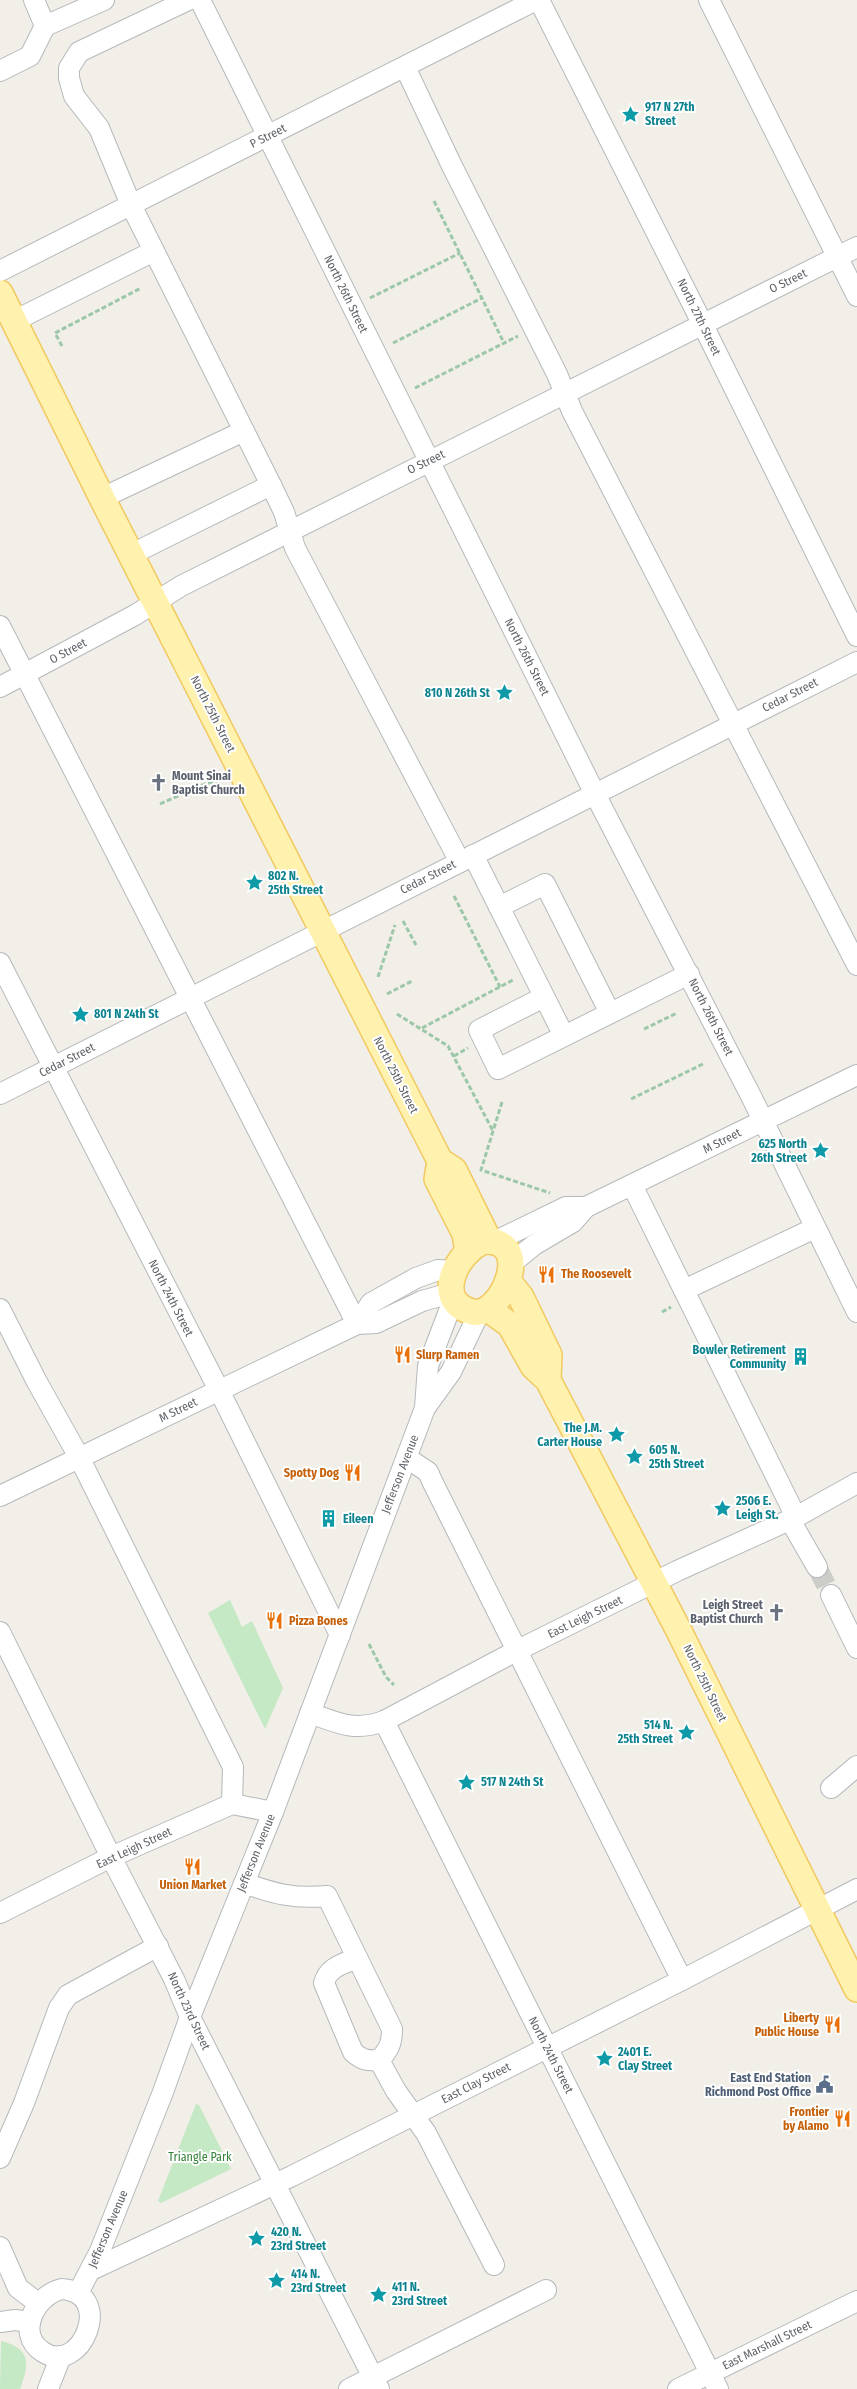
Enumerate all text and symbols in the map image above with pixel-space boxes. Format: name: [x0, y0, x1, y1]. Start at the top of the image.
place label: 917 N 27th Street: [645, 100, 695, 128]
place icon: 917 N 27th Street: [621, 104, 641, 124]
street label: P Street: [248, 121, 288, 151]
street label: North 26th Street: [321, 253, 371, 335]
street label: O Street: [767, 266, 809, 296]
street label: North 27th Street: [674, 276, 724, 358]
street label: O Street: [405, 447, 447, 477]
street label: North 26th Street: [502, 616, 552, 698]
street label: O Street: [47, 635, 89, 667]
street label: North 25th Street: [188, 673, 238, 755]
street label: Cedar Street: [760, 675, 820, 715]
place icon: 810 N 26th St: [494, 683, 514, 703]
place label: 810 N 26th St: [425, 686, 491, 700]
place label: Mount Sinai Baptist Church: [172, 769, 245, 797]
church icon: Mount Sinai Baptist Church: [148, 773, 168, 793]
street label: Cedar Street: [398, 857, 458, 897]
place label: 802 N. 25th Street: [267, 869, 324, 897]
place icon: 802 N. 25th Street: [244, 873, 264, 893]
street label: North 26th Street: [686, 976, 736, 1058]
place icon: 801 N 24th St: [70, 1004, 90, 1024]
place label: 801 N 24th St: [94, 1007, 160, 1021]
street label: North 25th Street: [371, 1034, 421, 1116]
street label: Cedar Street: [37, 1040, 97, 1080]
street label: M Street: [701, 1125, 743, 1157]
place label: 625 North 26th Street: [750, 1137, 808, 1165]
place icon: 625 North 26th Street: [811, 1141, 831, 1161]
street label: North 24th Street: [146, 1257, 196, 1339]
restaurant icon: The Roosevelt: [537, 1264, 557, 1284]
place label: The Roosevelt: [561, 1267, 632, 1281]
place label: Bowler Retirement Community: [693, 1343, 787, 1371]
restaurant icon: Slurp Ramen: [392, 1345, 412, 1365]
building icon: Bowler Retirement Community: [790, 1347, 810, 1367]
place label: Slurp Ramen: [416, 1348, 479, 1362]
street label: M Street: [157, 1395, 199, 1425]
place label: The J.M. Carter House: [537, 1421, 602, 1449]
place icon: The J.M. Carter House: [606, 1425, 626, 1445]
street label: Jefferson Avenue: [379, 1433, 421, 1515]
place label: 605 N. 25th Street: [648, 1443, 705, 1471]
place icon: 605 N. 25th Street: [625, 1447, 645, 1467]
restaurant icon: Spotty Dog: [343, 1463, 363, 1483]
place label: Spotty Dog: [284, 1466, 339, 1480]
place label: 2506 E. Leigh St.: [735, 1494, 779, 1522]
place icon: 2506 E. Leigh St.: [712, 1498, 732, 1518]
building icon: Eileen: [319, 1509, 339, 1529]
place label: Eileen: [343, 1512, 373, 1526]
street label: East Leigh Street: [545, 1593, 625, 1641]
place label: Leigh Street Baptist Church: [690, 1598, 764, 1626]
church icon: Leigh Street Baptist Church: [767, 1602, 787, 1622]
restaurant icon: Pizza Bones: [265, 1611, 285, 1631]
place label: Pizza Bones: [289, 1614, 348, 1628]
street label: North 25th Street: [680, 1642, 730, 1724]
place label: 514 N. 25th Street: [617, 1718, 674, 1746]
place icon: 514 N. 25th Street: [677, 1722, 697, 1742]
place icon: 517 N 24th St: [457, 1772, 477, 1792]
place label: 517 N 24th St: [481, 1775, 544, 1789]
street label: Jefferson Avenue: [234, 1812, 278, 1894]
street label: East Leigh Street: [94, 1824, 174, 1872]
restaurant icon: Union Market: [183, 1856, 203, 1876]
place label: Union Market: [160, 1878, 227, 1892]
street label: North 23rd Street: [165, 1970, 213, 2052]
place label: Liberty Public House: [755, 2011, 819, 2039]
street label: North 24th Street: [526, 2014, 576, 2096]
restaurant icon: Liberty Public House: [823, 2015, 843, 2035]
place label: 2401 E. Clay Street: [617, 2045, 673, 2073]
place icon: 2401 E. Clay Street: [594, 2049, 614, 2069]
street label: East Clay Street: [439, 2060, 513, 2106]
place label: East End Station Richmond Post Office: [705, 2071, 811, 2099]
public building icon: East End Station Richmond Post Office: [815, 2075, 835, 2095]
place label: Frontier by Alamo: [783, 2105, 830, 2133]
restaurant icon: Frontier by Alamo: [833, 2109, 853, 2129]
park label: Triangle Park: [168, 2150, 232, 2164]
street label: Jefferson Avenue: [85, 2188, 131, 2270]
place label: 420 N. 23rd Street: [270, 2225, 327, 2253]
place icon: 420 N. 23rd Street: [247, 2229, 267, 2249]
place label: 414 N. 23rd Street: [290, 2267, 347, 2295]
place icon: 414 N. 23rd Street: [267, 2271, 287, 2291]
place label: 411 N. 23rd Street: [391, 2280, 448, 2308]
place icon: 411 N. 23rd Street: [368, 2284, 388, 2304]
street label: East Marshall Street: [720, 2317, 814, 2373]

